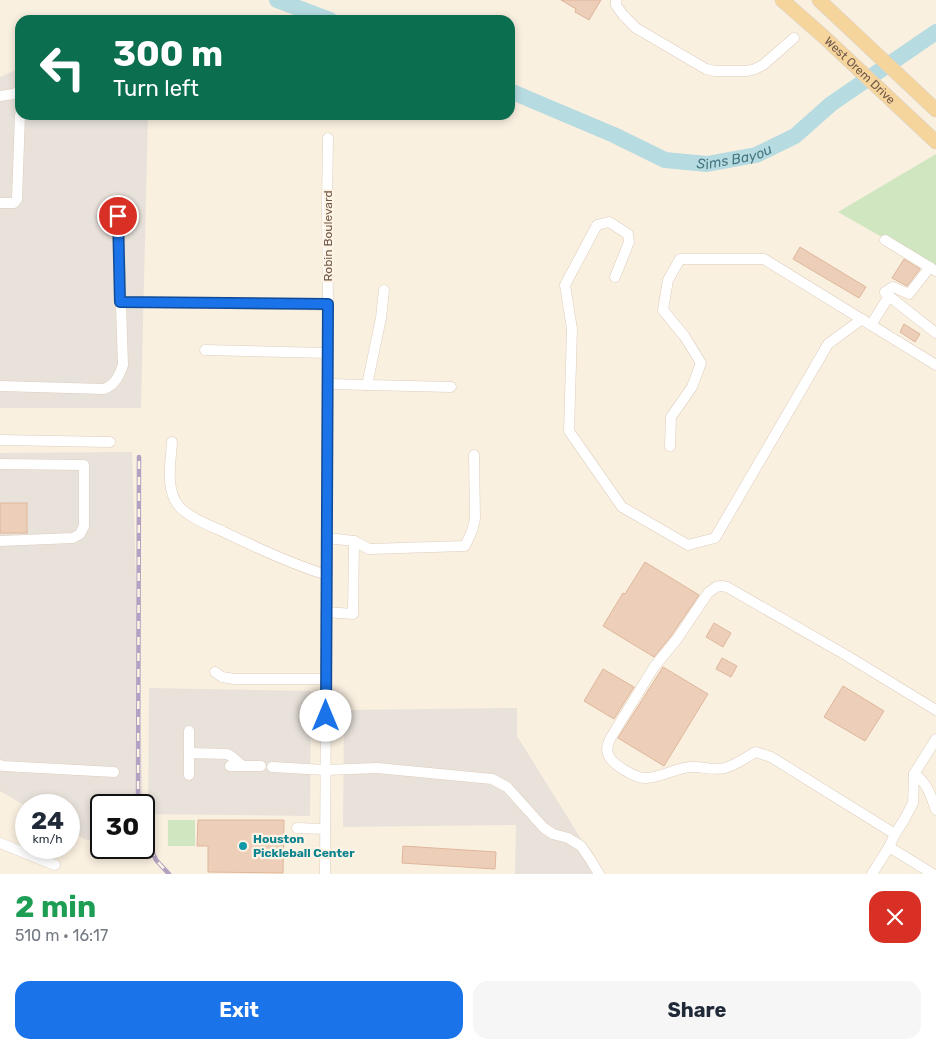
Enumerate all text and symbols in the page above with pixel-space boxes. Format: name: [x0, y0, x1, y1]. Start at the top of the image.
text: 300 m: [113, 33, 223, 75]
street label: West Orem Drive: [822, 34, 898, 107]
icon: left: [30, 35, 95, 100]
text: Turn left: [113, 75, 199, 102]
water label: Sims Bayou: [696, 140, 775, 173]
street label: Robin Boulevard: [321, 190, 335, 282]
pin: [97, 195, 139, 237]
icon: arrive: [104, 202, 132, 230]
position arrow: [299, 689, 351, 741]
speed limit sign: 30: [90, 794, 155, 859]
text: 24: [31, 806, 64, 835]
text: km/h: [33, 832, 62, 846]
place label: Houston Pickleball Center: [253, 832, 355, 860]
marker: Houston Pickleball Center: [237, 840, 249, 852]
text: 2 min: [15, 889, 96, 925]
button: close: [869, 891, 921, 943]
text: 510 m · 16:17: [15, 926, 108, 945]
button: Exit: [15, 981, 463, 1039]
button: Share: [473, 981, 921, 1039]

